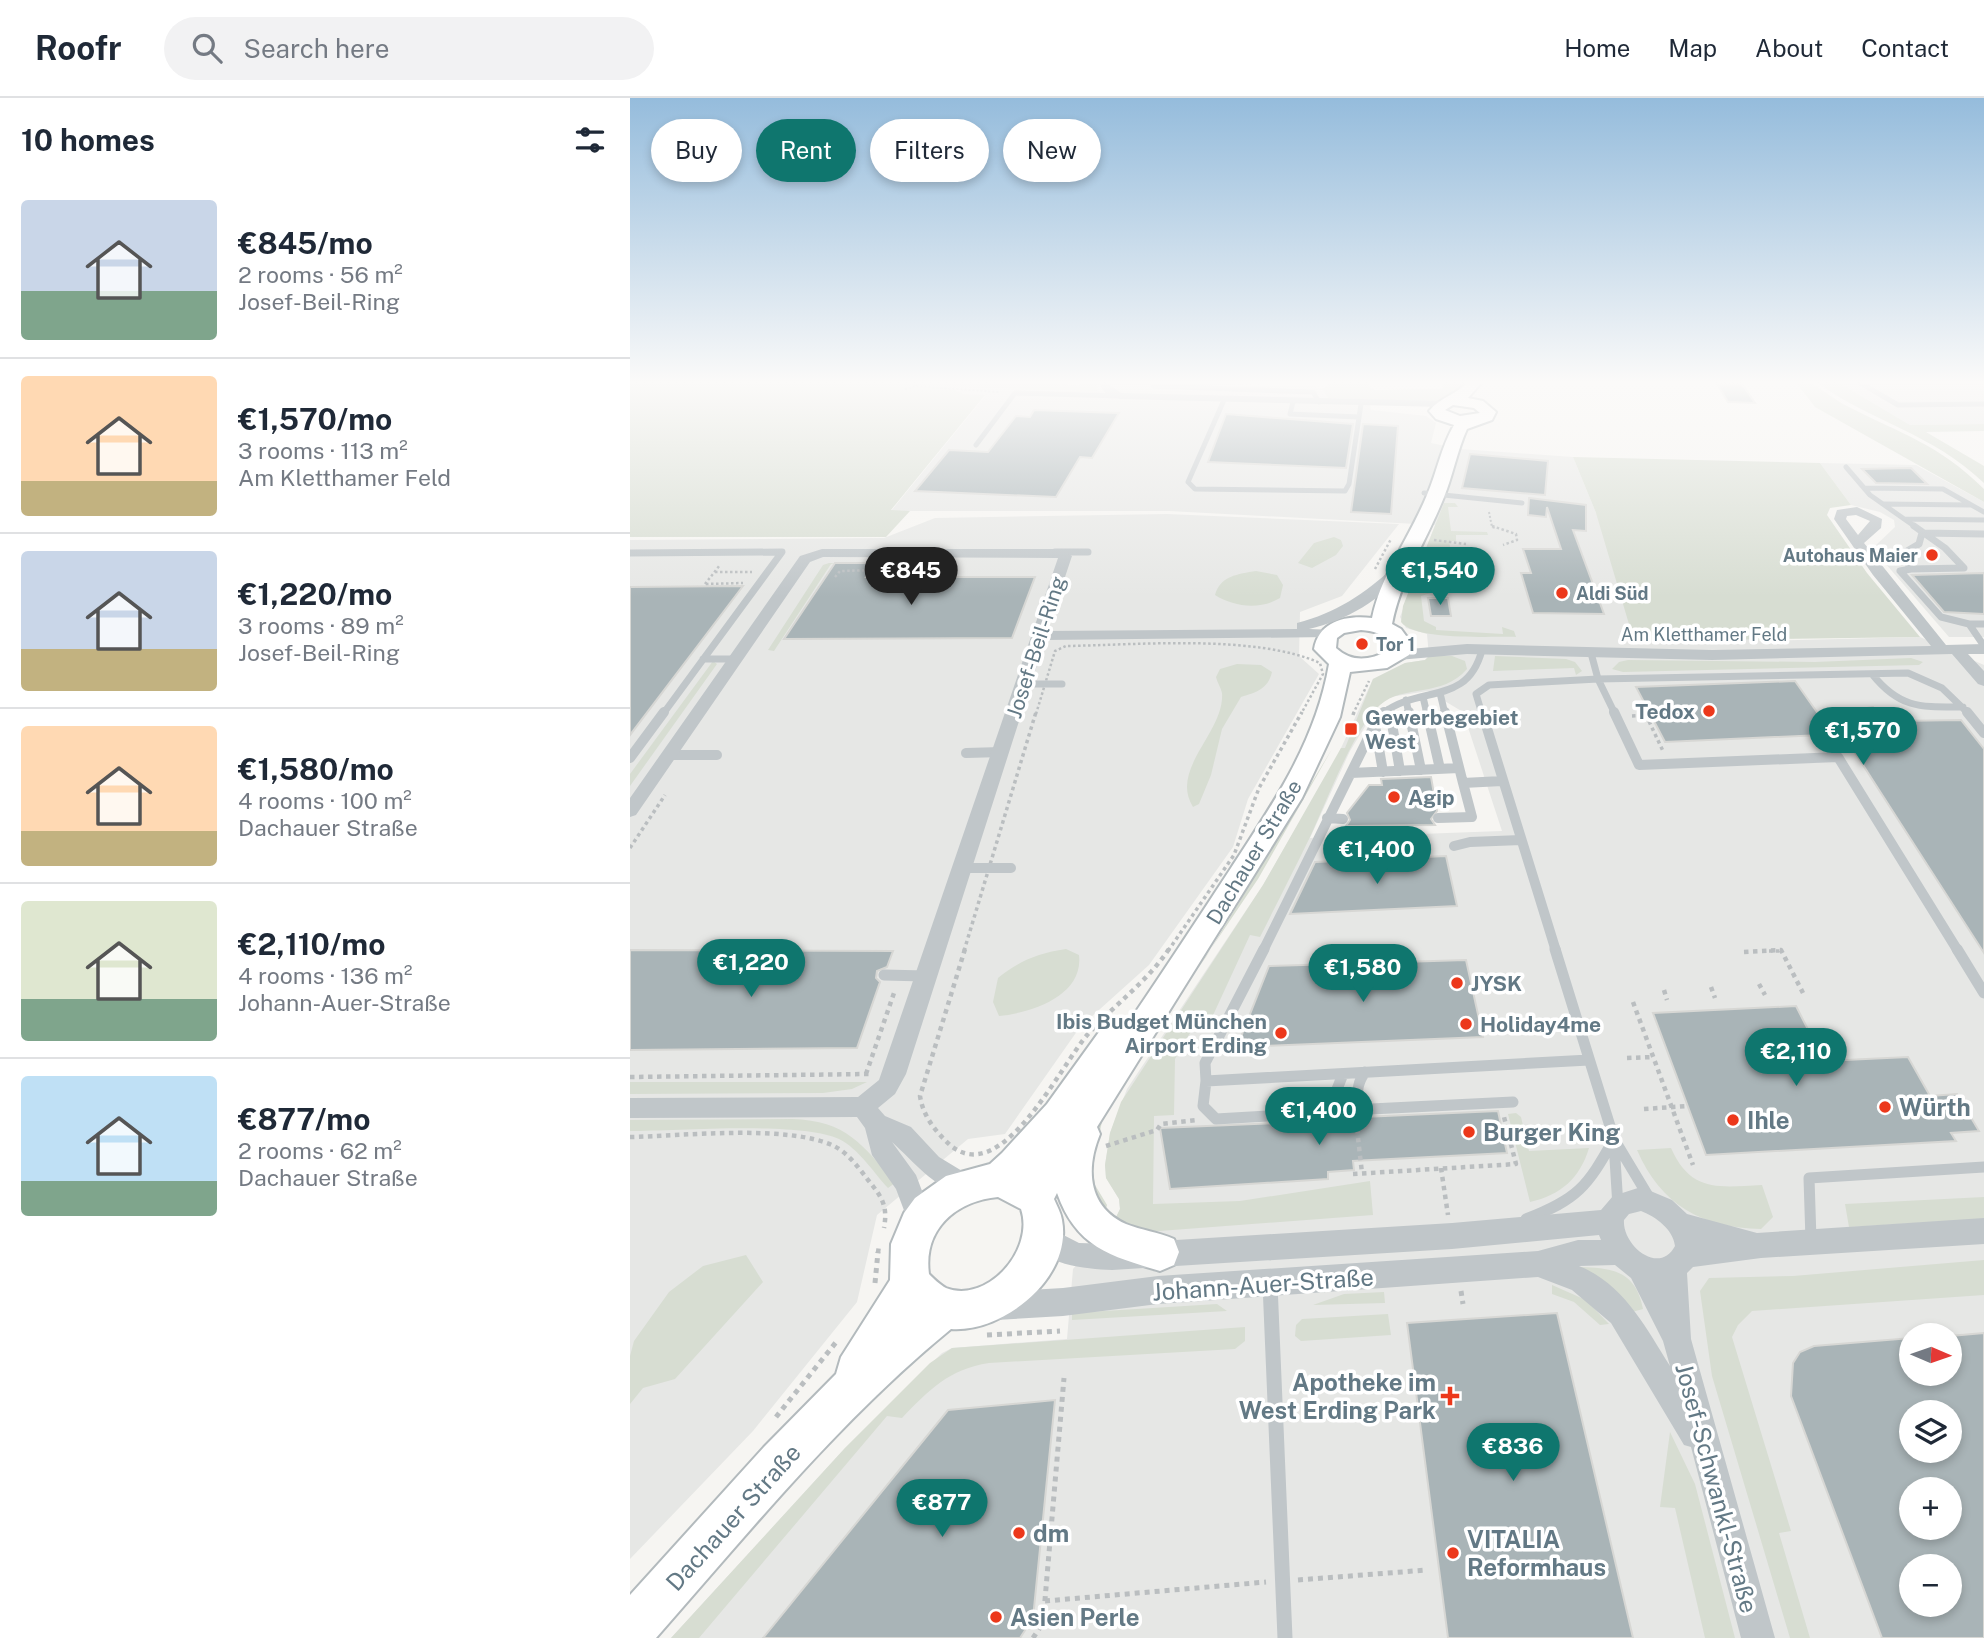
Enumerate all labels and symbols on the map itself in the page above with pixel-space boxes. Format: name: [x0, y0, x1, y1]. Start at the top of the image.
place label: Autohaus Maier: [1783, 545, 1919, 566]
pin: €845: [870, 547, 952, 607]
pin: €1,540: [1383, 547, 1497, 607]
marker: Autohaus Maier: [1924, 547, 1940, 563]
street label: Josef-Beil-Ring: [1001, 573, 1071, 721]
place label: Aldi Süd: [1576, 583, 1648, 604]
marker: Aldi Süd: [1554, 585, 1570, 601]
street label: Am Kletthamer Feld: [1621, 624, 1787, 645]
place label: Tor 1: [1376, 634, 1415, 655]
marker: Tor 1: [1354, 636, 1370, 652]
place label: Tedox: [1635, 699, 1695, 724]
marker: Tedox: [1701, 703, 1717, 719]
place label: Gewerbegebiet West: [1365, 705, 1518, 754]
pin: €1,570: [1806, 708, 1920, 767]
marker: Gewerbegebiet West: [1343, 721, 1359, 737]
street label: Dachauer Straße: [1201, 775, 1307, 929]
place label: Agip: [1408, 785, 1455, 810]
marker: Agip: [1386, 789, 1402, 805]
pin: €1,400: [1320, 826, 1434, 886]
pin: €1,220: [694, 940, 808, 999]
pin: €1,580: [1306, 944, 1420, 1004]
place label: JYSK: [1471, 971, 1522, 996]
marker: JYSK: [1449, 975, 1465, 991]
place label: Ibis Budget München Airport Erding: [1056, 1009, 1267, 1058]
place label: Holiday4me: [1480, 1012, 1601, 1037]
marker: Holiday4me: [1458, 1016, 1474, 1032]
marker: Ibis Budget München Airport Erding: [1273, 1025, 1289, 1041]
pin: €2,110: [1739, 1028, 1853, 1088]
pin: €1,400: [1262, 1088, 1376, 1147]
place label: Würth: [1899, 1093, 1971, 1121]
marker: Würth: [1877, 1099, 1893, 1115]
place label: Ihle: [1747, 1106, 1790, 1134]
marker: Ihle: [1725, 1112, 1741, 1128]
place label: Burger King: [1483, 1118, 1620, 1146]
marker: Burger King: [1461, 1124, 1477, 1140]
street label: Johann-Auer-Straße: [1151, 1262, 1375, 1306]
north arrow: [1899, 1323, 1962, 1386]
street label: Josef-Schwankl-Straße: [1670, 1360, 1764, 1616]
place label: Apotheke im West Erding Park: [1239, 1368, 1436, 1424]
marker: Apotheke im West Erding Park: [1442, 1388, 1458, 1404]
pin: €836: [1472, 1424, 1554, 1483]
street label: Dachauer Straße: [660, 1438, 806, 1596]
pin: €877: [901, 1480, 983, 1539]
place label: dm: [1033, 1519, 1069, 1547]
marker: dm: [1011, 1525, 1027, 1541]
place label: VITALIA Reformhaus: [1467, 1525, 1606, 1581]
marker: VITALIA Reformhaus: [1445, 1545, 1461, 1561]
place label: Asien Perle: [1010, 1603, 1140, 1631]
marker: Asien Perle: [988, 1609, 1004, 1625]

